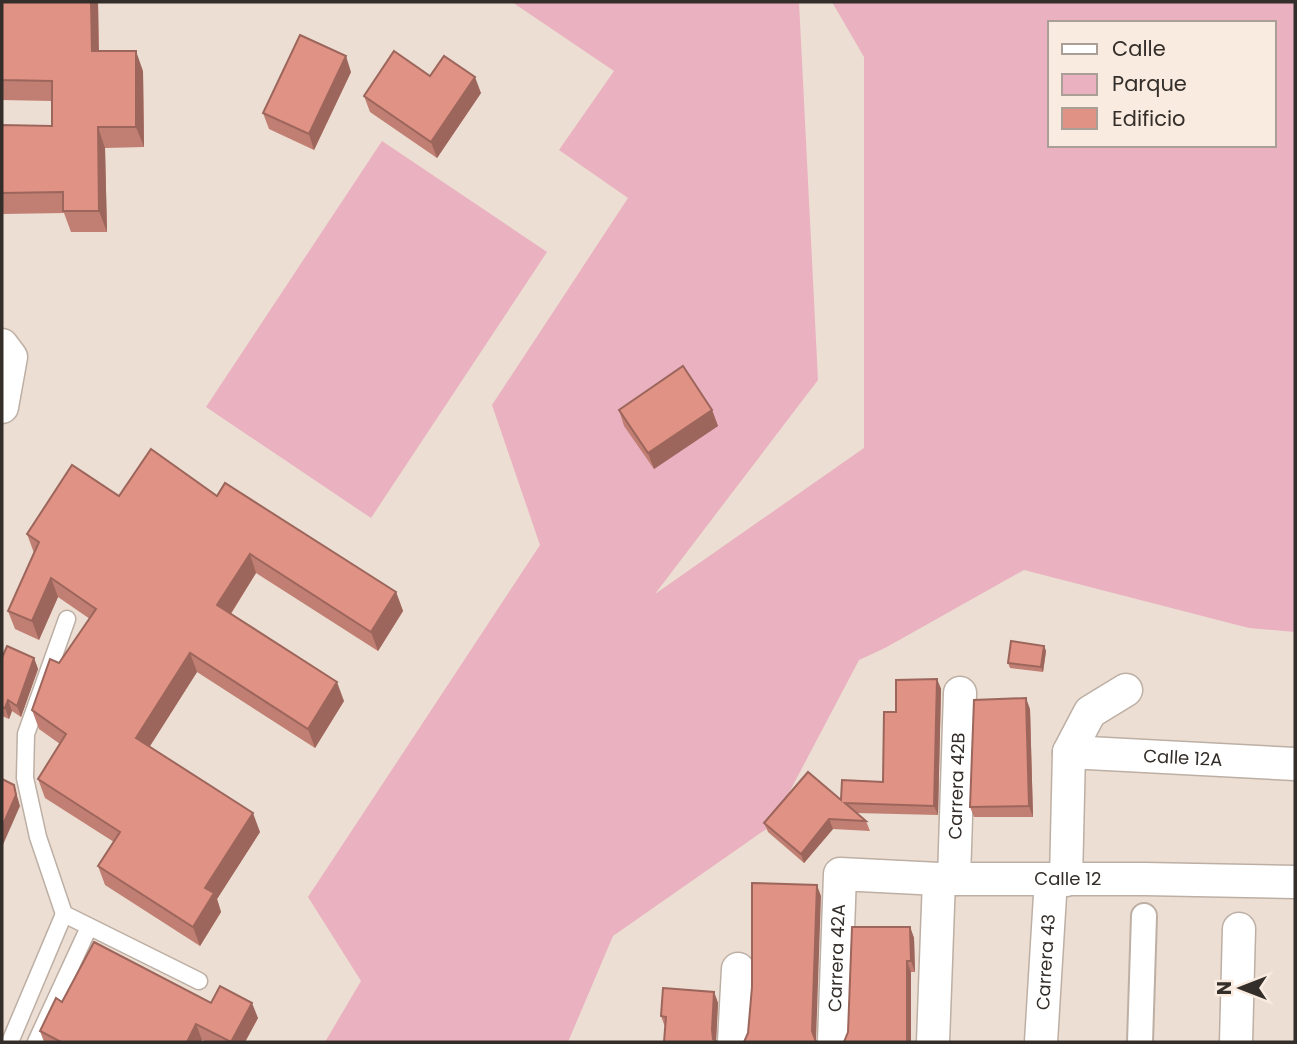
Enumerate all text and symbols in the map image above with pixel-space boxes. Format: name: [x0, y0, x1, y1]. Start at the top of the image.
legend: [1048, 21, 1276, 147]
text: Calle: [1112, 34, 1166, 63]
text: Parque: [1112, 69, 1187, 98]
text: Edificio: [1112, 104, 1186, 133]
street label: Carrera 42B: [942, 732, 971, 840]
street label: Calle 12A: [1143, 743, 1223, 772]
street label: Calle 12: [1034, 866, 1101, 891]
street label: Carrera 42A: [822, 904, 851, 1013]
street label: Carrera 43: [1030, 913, 1061, 1011]
north arrow: [1206, 953, 1276, 1023]
text: N: [1211, 981, 1238, 995]

